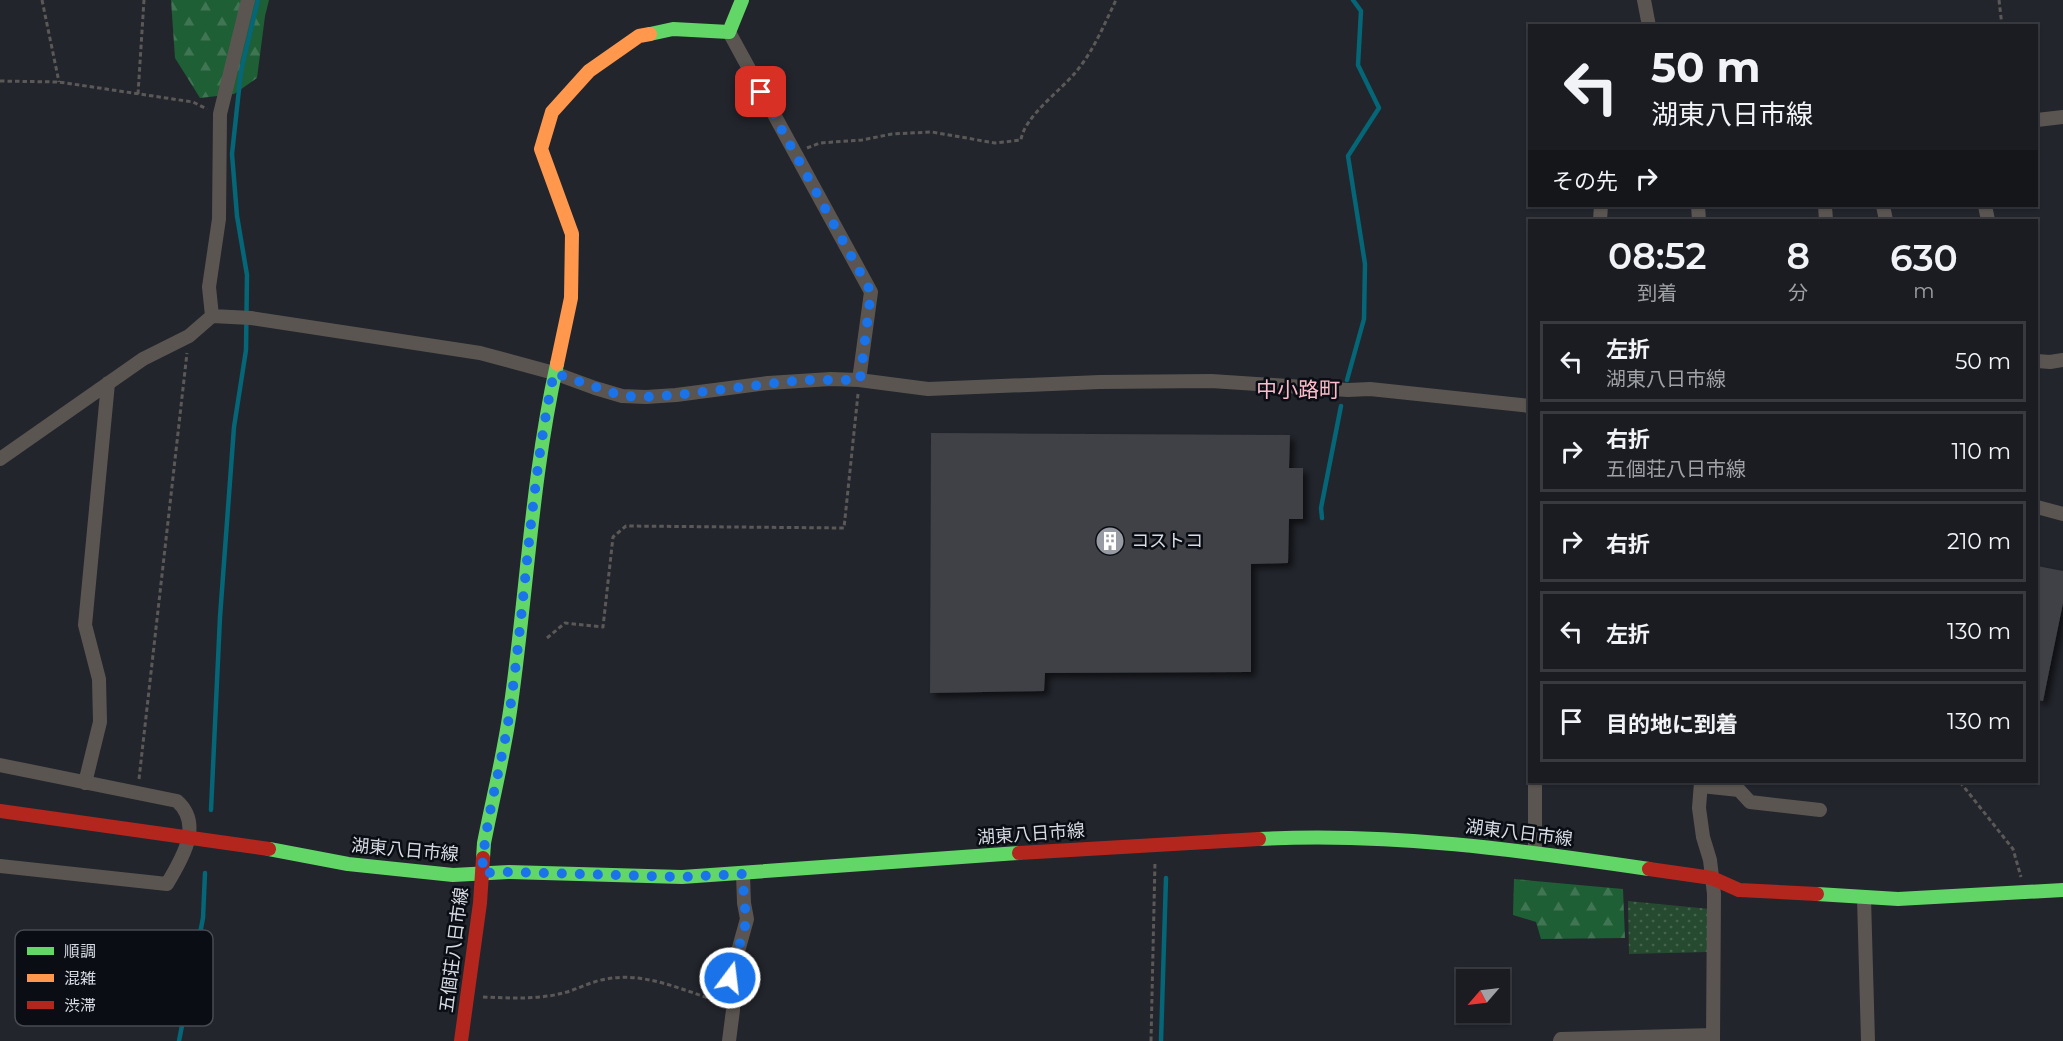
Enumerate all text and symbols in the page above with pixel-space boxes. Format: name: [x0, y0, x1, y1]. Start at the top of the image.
text: 50 m: [1651, 41, 1760, 93]
icon: left: [1552, 48, 1630, 126]
pin: [735, 66, 786, 117]
icon: arrive: [744, 75, 777, 108]
text: 湖東八日市線: [1651, 98, 1813, 131]
icon: right: [1630, 162, 1663, 195]
text: その先: [1552, 168, 1618, 195]
text: 08:52: [1608, 234, 1706, 278]
text: 8: [1787, 234, 1810, 278]
text: 630: [1890, 236, 1958, 280]
text: m: [1913, 279, 1935, 303]
text: 到着: [1637, 281, 1677, 305]
text: 分: [1788, 281, 1808, 305]
text: 左折: [1606, 336, 1650, 363]
icon: left: [1555, 345, 1588, 378]
text: 50 m: [1955, 348, 2011, 375]
text: 湖東八日市線: [1606, 367, 1726, 391]
district label: 中小路町: [1256, 377, 1340, 402]
text: 右折: [1606, 426, 1650, 453]
icon: right: [1555, 435, 1588, 468]
text: 110 m: [1951, 438, 2011, 465]
text: 五個荘八日市線: [1606, 457, 1746, 481]
building icon: コストコ: [1094, 525, 1126, 557]
icon: right: [1555, 525, 1588, 558]
text: 210 m: [1947, 528, 2011, 555]
place label: コストコ: [1131, 530, 1203, 552]
text: 右折: [1606, 531, 1650, 558]
icon: left: [1555, 615, 1588, 648]
text: 130 m: [1947, 618, 2011, 645]
text: 左折: [1606, 621, 1650, 648]
icon: arrive: [1555, 705, 1588, 738]
text: 130 m: [1947, 708, 2011, 735]
text: 目的地に到着: [1606, 711, 1738, 738]
street label: 湖東八日市線: [1464, 816, 1574, 850]
street label: 湖東八日市線: [976, 819, 1086, 849]
street label: 湖東八日市線: [350, 834, 460, 866]
street label: 五個荘八日市線: [435, 886, 473, 1014]
legend: [15, 930, 213, 1026]
text: 順調: [64, 942, 96, 961]
position arrow: [698, 946, 762, 1010]
text: 混雑: [64, 969, 96, 988]
north arrow: [1456, 969, 1510, 1023]
map controls: [1456, 969, 1510, 1023]
text: 渋滞: [64, 996, 96, 1015]

